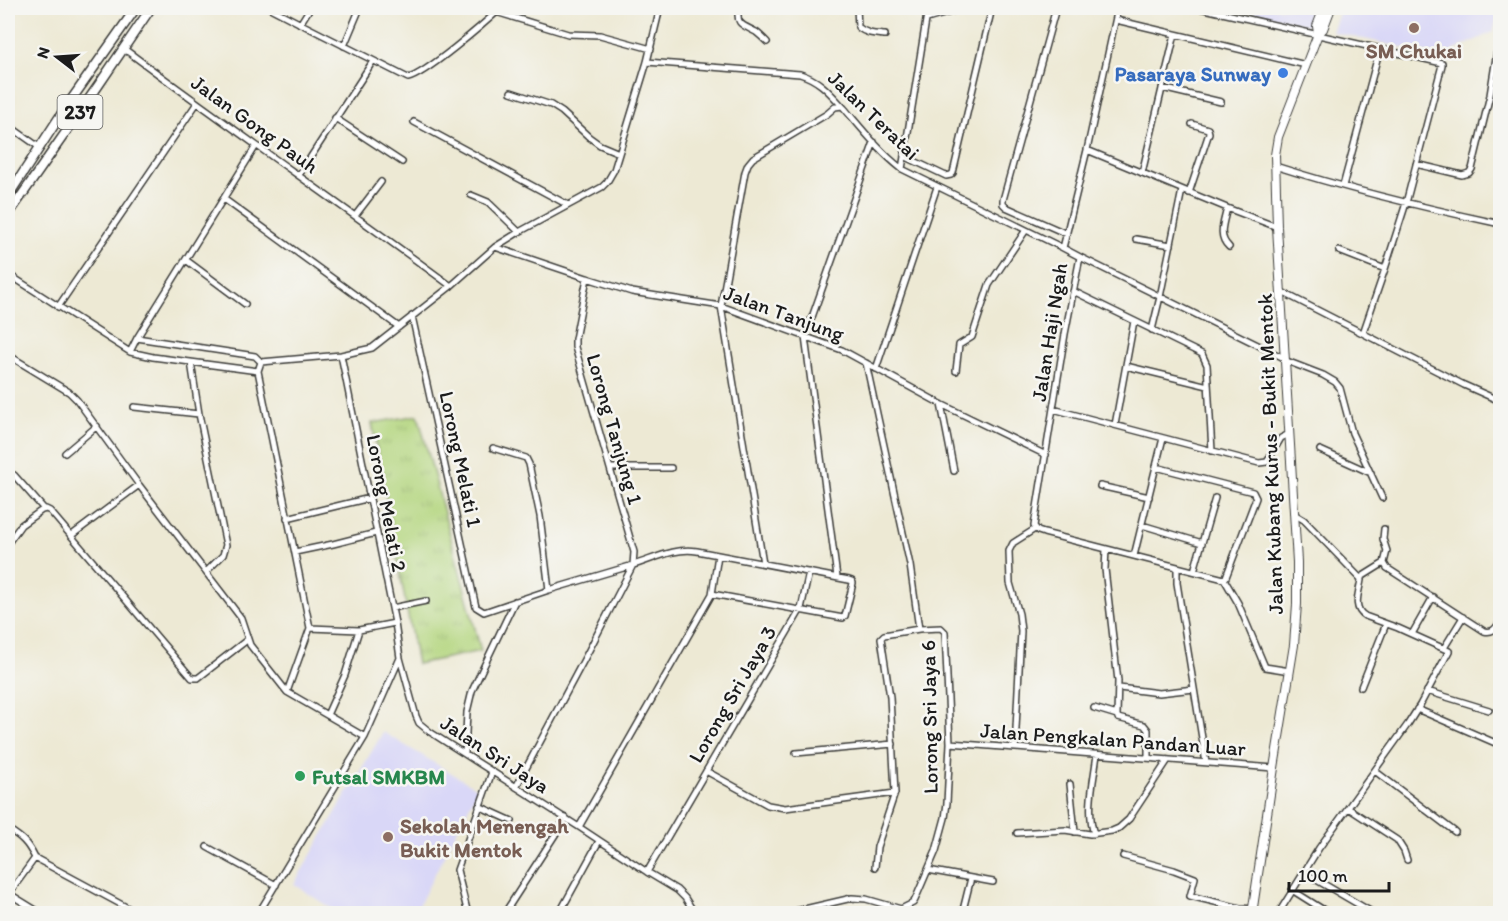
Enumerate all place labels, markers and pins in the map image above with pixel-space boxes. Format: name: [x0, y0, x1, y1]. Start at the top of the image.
marker: SM Chukai: [1407, 21, 1421, 35]
place label: SM Chukai: [1366, 38, 1462, 63]
place label: Pasaraya Sunway: [1114, 61, 1272, 87]
marker: Pasaraya Sunway: [1276, 66, 1290, 80]
place label: Futsal SMKBM: [312, 764, 445, 789]
marker: Futsal SMKBM: [293, 769, 307, 783]
place label: Sekolah Menengah Bukit Mentok: [400, 813, 569, 862]
marker: Sekolah Menengah Bukit Mentok: [381, 830, 395, 844]

